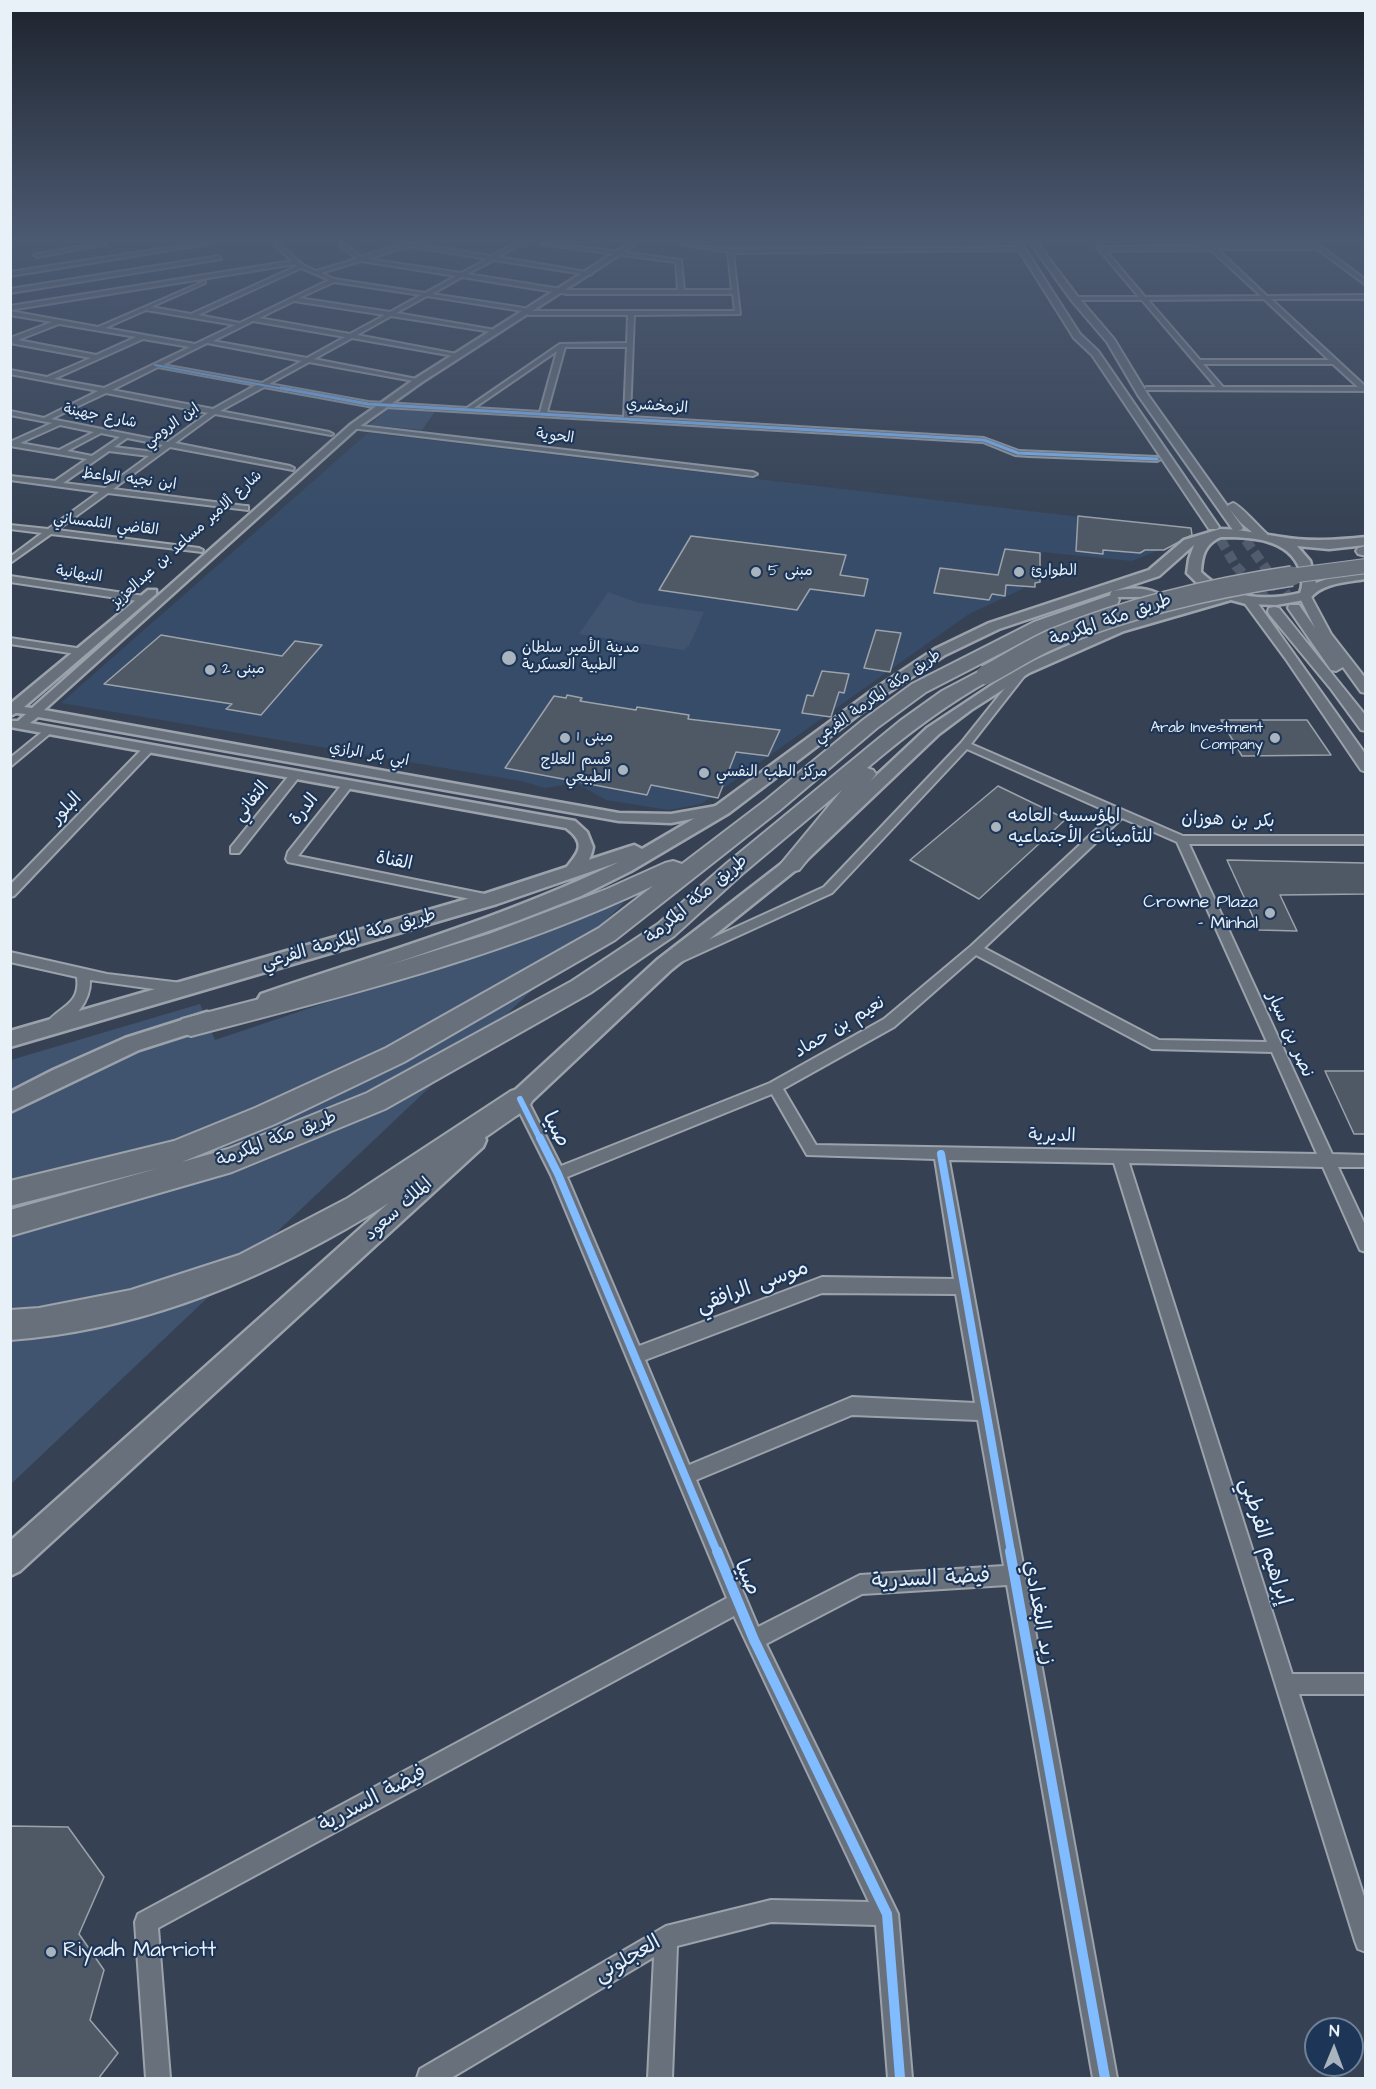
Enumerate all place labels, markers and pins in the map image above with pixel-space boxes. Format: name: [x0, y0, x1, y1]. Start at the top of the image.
place label: مبنى 5: [768, 563, 813, 581]
place label: الطوارئ: [1031, 563, 1077, 581]
marker: مبنى 5: [749, 565, 763, 579]
marker: الطوارئ: [1012, 565, 1026, 579]
place label: مدينة الأمير سلطان الطبية العسكرية: [522, 640, 639, 675]
marker: مدينة الأمير سلطان الطبية العسكرية: [500, 649, 518, 667]
place label: مبنى 2: [222, 661, 265, 679]
marker: مبنى 2: [203, 663, 217, 677]
place label: Arab Investment Company: [1150, 720, 1263, 755]
place label: مبنى 1: [577, 729, 613, 747]
marker: مبنى 1: [558, 731, 572, 745]
marker: Arab Investment Company: [1268, 731, 1282, 745]
place label: قسم العلاج الطبيعي: [541, 752, 611, 787]
marker: قسم العلاج الطبيعي: [616, 763, 630, 777]
place label: مركز الطب النفسي: [716, 764, 828, 782]
marker: مركز الطب النفسي: [697, 766, 711, 780]
place label: المؤسسه العامه للتأمينات الأجتماعيه: [1008, 806, 1152, 848]
marker: المؤسسه العامه للتأمينات الأجتماعيه: [989, 820, 1003, 834]
place label: Crowne Plaza - Minhal: [1143, 892, 1258, 934]
marker: Crowne Plaza - Minhal: [1263, 906, 1277, 920]
place label: Riyadh Marriott: [63, 1939, 216, 1965]
marker: Riyadh Marriott: [44, 1945, 58, 1959]

